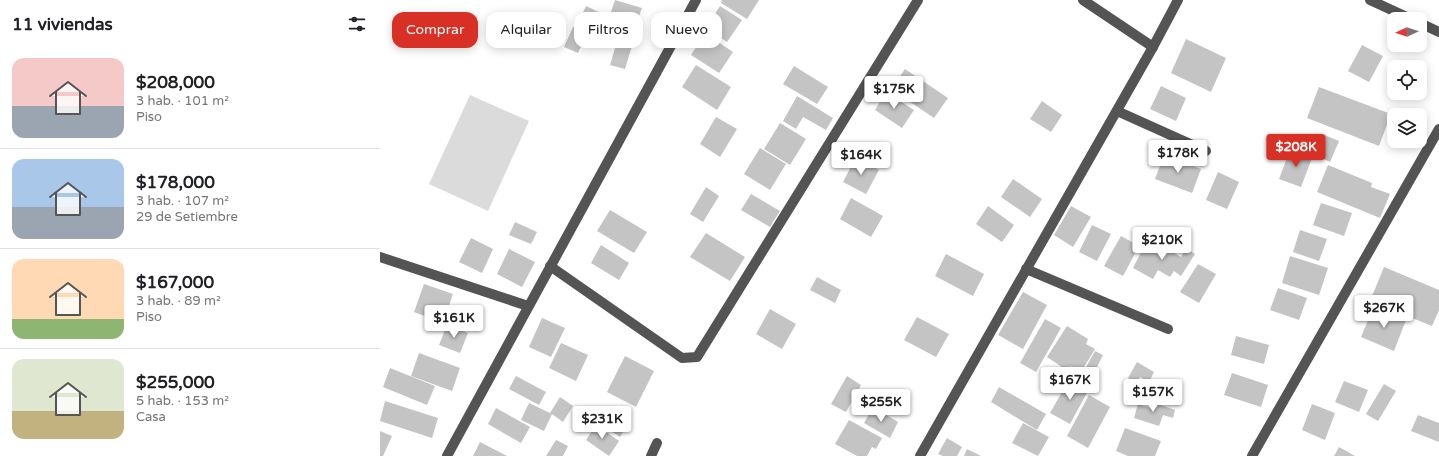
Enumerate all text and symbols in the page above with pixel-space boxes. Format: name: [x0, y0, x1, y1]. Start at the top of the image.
chip: Comprar: [392, 12, 478, 48]
chip: Alquilar: [486, 12, 566, 48]
chip: Filtros: [574, 12, 643, 48]
chip: Nuevo: [651, 12, 722, 48]
north arrow: [1387, 12, 1427, 52]
map controls: [1387, 12, 1427, 148]
icon: filters: [346, 13, 368, 35]
text: 11 viviendas: [12, 14, 113, 35]
button: locate: [1387, 60, 1427, 100]
text: $208,000: [136, 72, 215, 93]
icon: home: [44, 74, 92, 122]
pin: $175K: [866, 76, 922, 110]
text: $175K: [873, 81, 915, 97]
text: 3 hab. · 101 m²: [136, 93, 229, 109]
button: layers: [1387, 108, 1427, 148]
text: Piso: [136, 109, 162, 125]
pin: $208K: [1268, 134, 1324, 168]
text: $208K: [1275, 139, 1317, 155]
pin: $178K: [1150, 140, 1206, 174]
pin: $164K: [833, 142, 889, 176]
text: $178K: [1157, 145, 1199, 161]
text: $164K: [840, 147, 882, 163]
text: $178,000: [136, 172, 215, 193]
icon: home: [44, 175, 92, 223]
text: 3 hab. · 107 m²: [136, 193, 229, 209]
text: 29 de Setiembre: [136, 209, 238, 225]
pin: $210K: [1134, 227, 1190, 261]
text: $210K: [1141, 232, 1183, 248]
text: $167,000: [136, 272, 214, 293]
icon: home: [44, 275, 92, 323]
text: 3 hab. · 89 m²: [136, 293, 221, 309]
pin: $267K: [1356, 295, 1412, 329]
text: $267K: [1363, 300, 1405, 316]
pin: $161K: [426, 305, 482, 339]
text: Piso: [136, 309, 162, 325]
text: $161K: [433, 310, 475, 326]
pin: $167K: [1042, 367, 1098, 401]
text: $255,000: [136, 372, 215, 393]
text: $167K: [1049, 372, 1091, 388]
icon: home: [44, 375, 92, 423]
pin: $157K: [1125, 379, 1181, 413]
text: $157K: [1132, 384, 1174, 400]
pin: $255K: [853, 389, 909, 423]
text: 5 hab. · 153 m²: [136, 393, 229, 409]
text: $255K: [860, 394, 902, 410]
pin: $231K: [574, 406, 630, 440]
text: Casa: [136, 409, 166, 425]
text: $231K: [581, 411, 623, 427]

